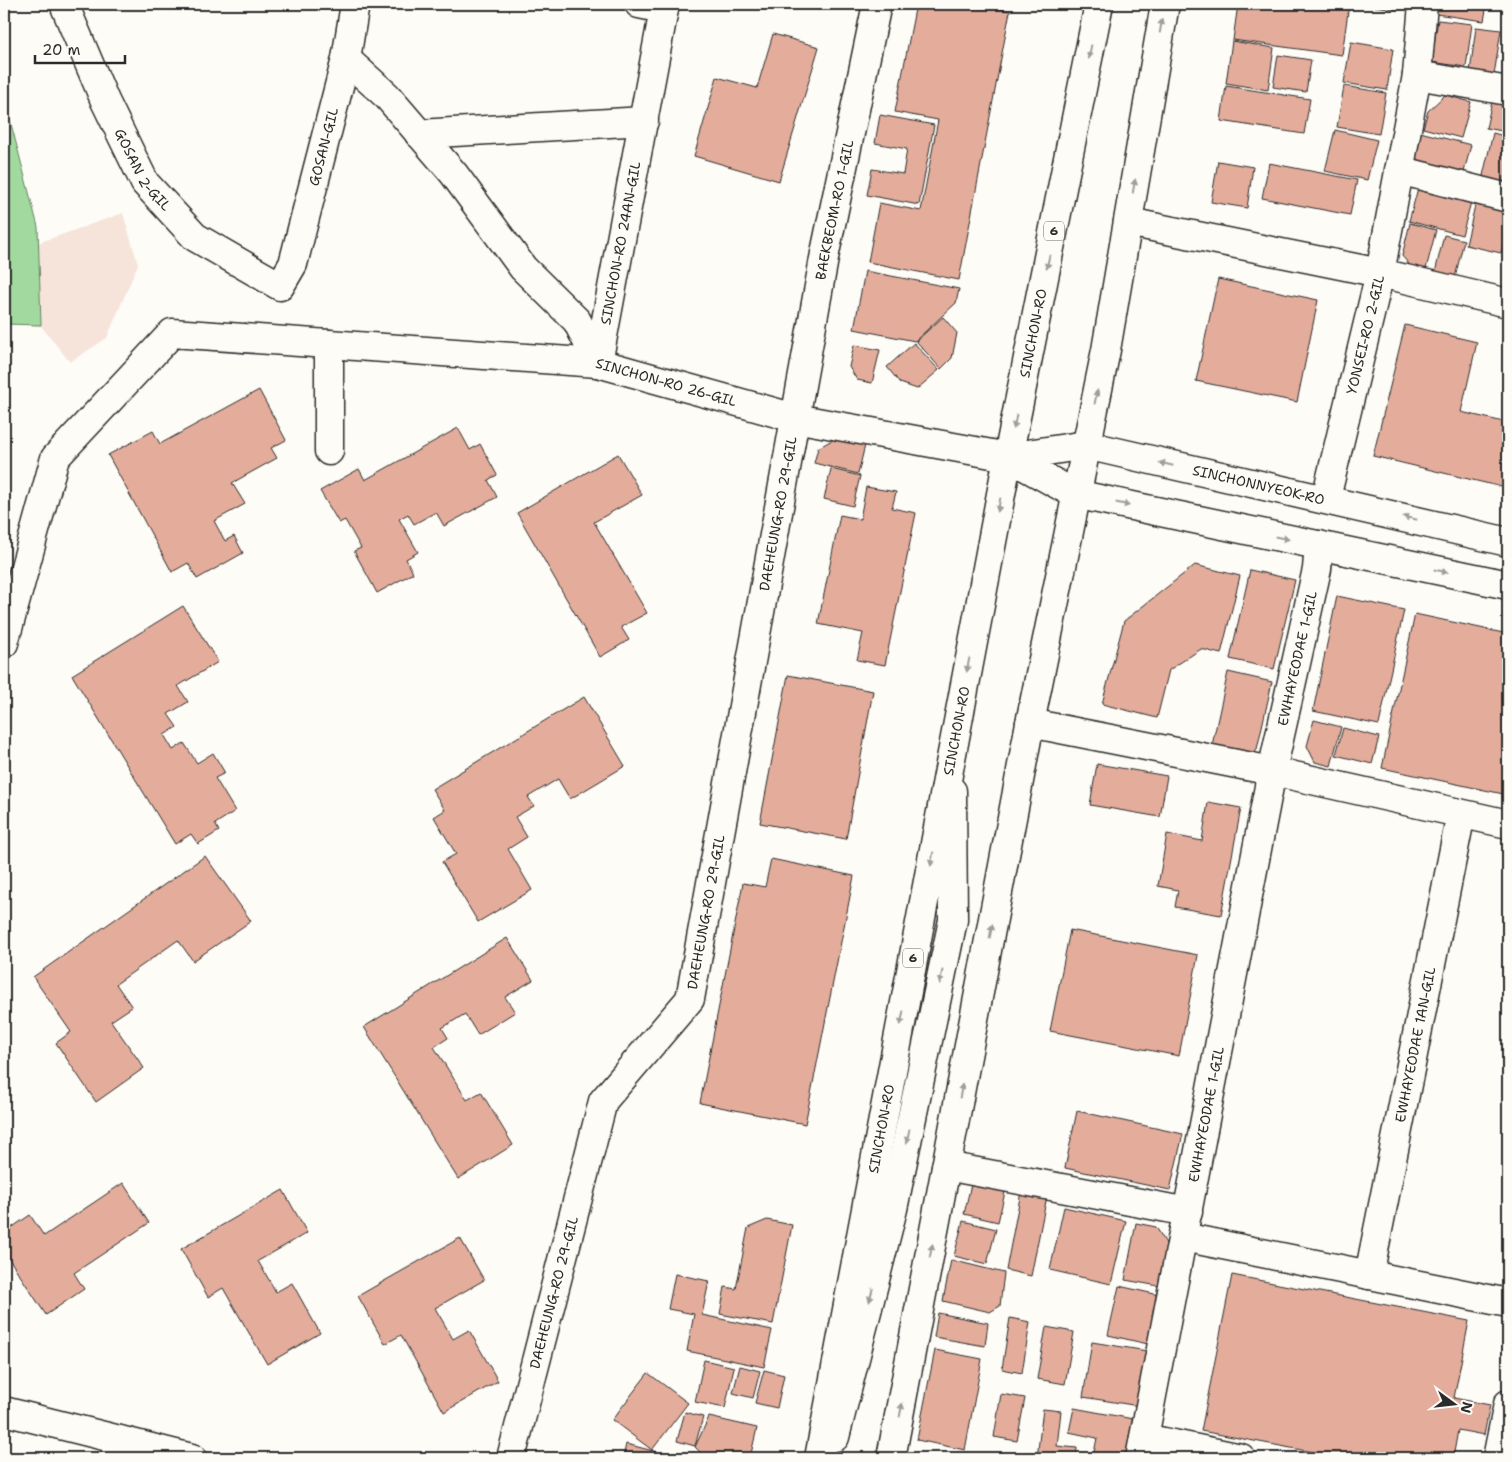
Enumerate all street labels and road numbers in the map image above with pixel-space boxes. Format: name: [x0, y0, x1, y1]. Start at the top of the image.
street label: GOSAN-GIL: [305, 105, 342, 188]
street label: GOSAN 2-GIL: [111, 125, 175, 215]
street label: BAEKBEOM-RO 1-GIL: [811, 138, 857, 281]
street label: SINCHON-RO 24AN-GIL: [596, 160, 644, 326]
road number: 6: [1044, 222, 1064, 240]
street label: YONSEI-RO 2-GIL: [1342, 273, 1388, 396]
street label: SINCHON-RO: [1015, 287, 1051, 379]
street label: SINCHON-RO 26-GIL: [594, 354, 739, 410]
street label: DAEHEUNG-RO 29-GIL: [755, 435, 801, 592]
street label: SINCHONNYEOK-RO: [1191, 461, 1326, 509]
street label: EWHAYEODAE 1-GIL: [1273, 589, 1321, 728]
street label: SINCHON-RO: [939, 685, 974, 777]
street label: DAEHEUNG-RO 29-GIL: [683, 833, 729, 991]
road number: 6: [903, 948, 923, 968]
street label: EWHAYEODAE 1AN-GIL: [1391, 965, 1439, 1124]
street label: EWHAYEODAE 1-GIL: [1184, 1045, 1228, 1184]
street label: SINCHON-RO: [864, 1083, 898, 1175]
street label: DAEHEUNG-RO 29-GIL: [525, 1214, 582, 1371]

